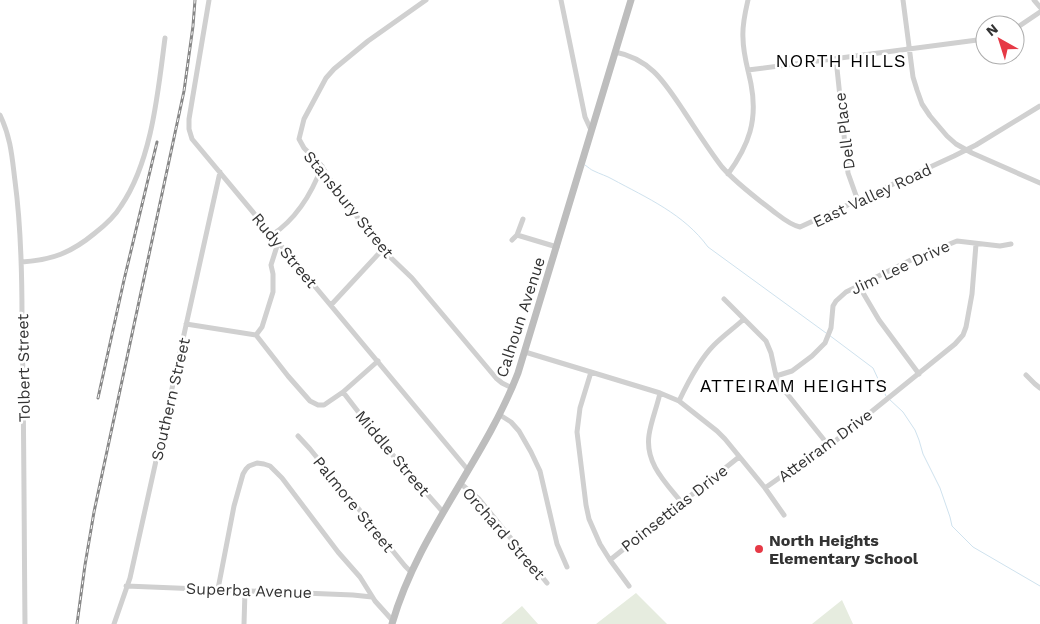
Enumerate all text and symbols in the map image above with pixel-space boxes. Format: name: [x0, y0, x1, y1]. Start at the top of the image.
north arrow: [975, 15, 1025, 65]
text: N: [983, 20, 1001, 39]
district label: NORTH HILLS: [775, 50, 907, 71]
street label: Dell Place: [830, 91, 859, 170]
street label: Stansbury Street: [300, 147, 398, 262]
street label: East Valley Road: [810, 160, 935, 231]
street label: Rudy Street: [248, 209, 322, 292]
street label: Jim Lee Drive: [848, 236, 953, 299]
street label: Calhoun Avenue: [492, 254, 549, 380]
street label: Tolbert Street: [13, 314, 34, 422]
street label: Southern Street: [147, 335, 194, 462]
district label: ATTEIRAM HEIGHTS: [700, 375, 888, 396]
street label: Atteiram Drive: [775, 405, 876, 486]
street label: Middle Street: [351, 407, 434, 500]
street label: Palmore Street: [309, 453, 398, 556]
street label: Poinsettias Drive: [617, 461, 731, 556]
street label: Orchard Street: [458, 483, 549, 584]
place label: North Heights Elementary School: [769, 531, 919, 568]
marker: North Heights Elementary School: [753, 543, 765, 555]
street label: Superba Avenue: [186, 579, 312, 602]

